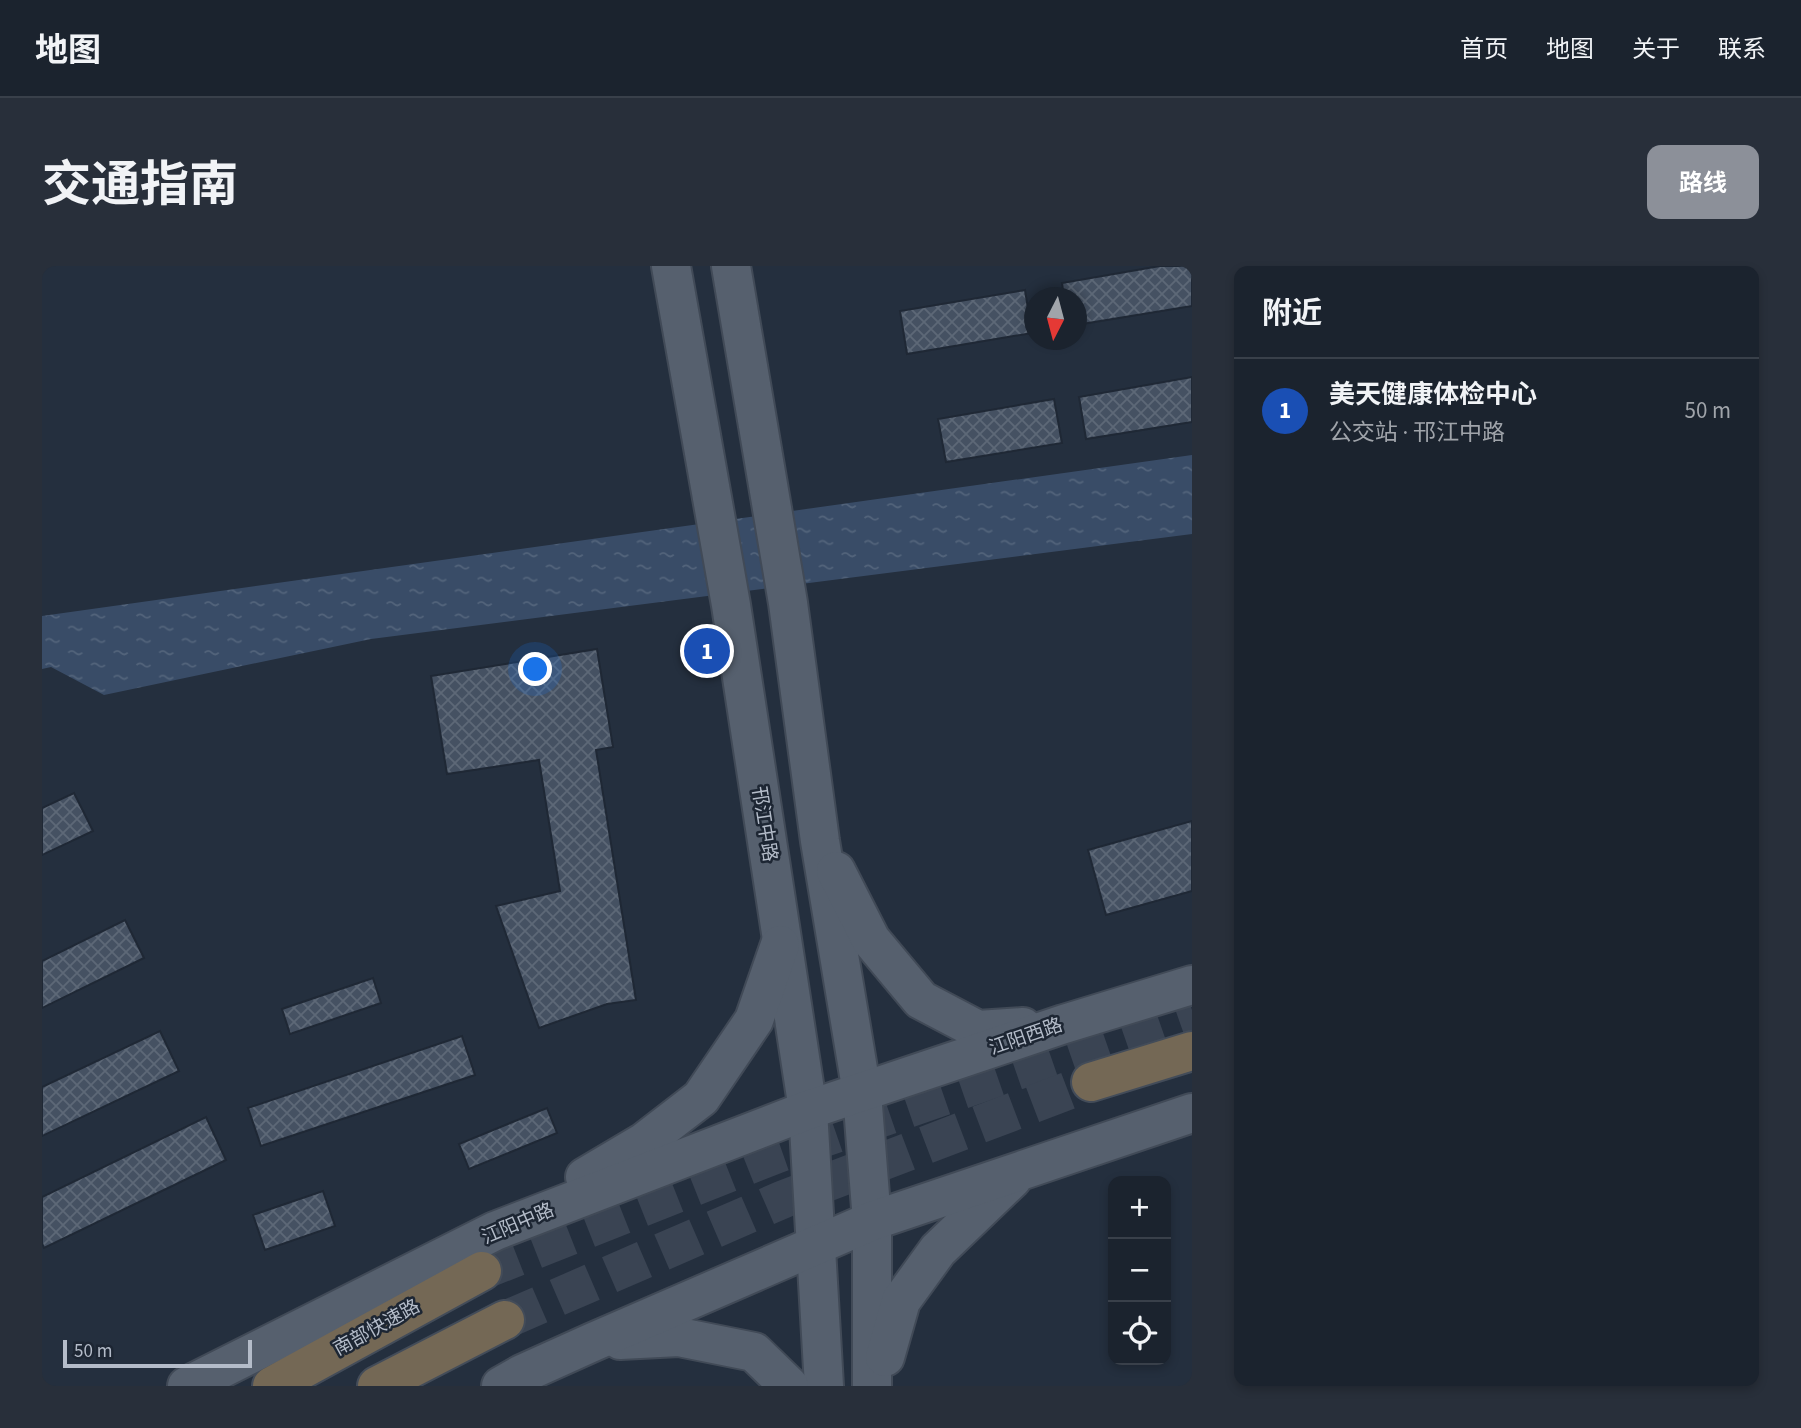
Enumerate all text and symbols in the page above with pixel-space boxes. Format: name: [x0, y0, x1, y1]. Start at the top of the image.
text: 地图: [35, 27, 101, 74]
text: 首页: [1460, 32, 1508, 67]
text: 地图: [1546, 32, 1594, 67]
text: 关于: [1632, 32, 1680, 67]
text: 联系: [1718, 32, 1766, 67]
button: 路线: [1647, 145, 1759, 219]
text: 交通指南: [42, 151, 238, 221]
north arrow: [1024, 287, 1087, 350]
text: 附近: [1262, 292, 1322, 335]
text: 美天健康体检中心: [1329, 376, 1537, 413]
text: 1: [1279, 394, 1291, 427]
text: 50 m: [1684, 394, 1731, 427]
text: 公交站 · 邗江中路: [1329, 416, 1505, 449]
pin: 1: [684, 625, 730, 677]
your location: [518, 652, 552, 686]
street label: 邗江中路: [745, 784, 783, 864]
street label: 江阳西路: [986, 1012, 1066, 1062]
map controls: [1108, 1176, 1171, 1365]
button: +: [1108, 1176, 1171, 1239]
street label: 江阳中路: [478, 1197, 558, 1251]
button: −: [1108, 1239, 1171, 1302]
street label: 南部快速路: [329, 1293, 425, 1363]
button: locate: [1108, 1302, 1171, 1365]
scale bar: [63, 1337, 252, 1369]
text: 50 m: [74, 1338, 112, 1365]

